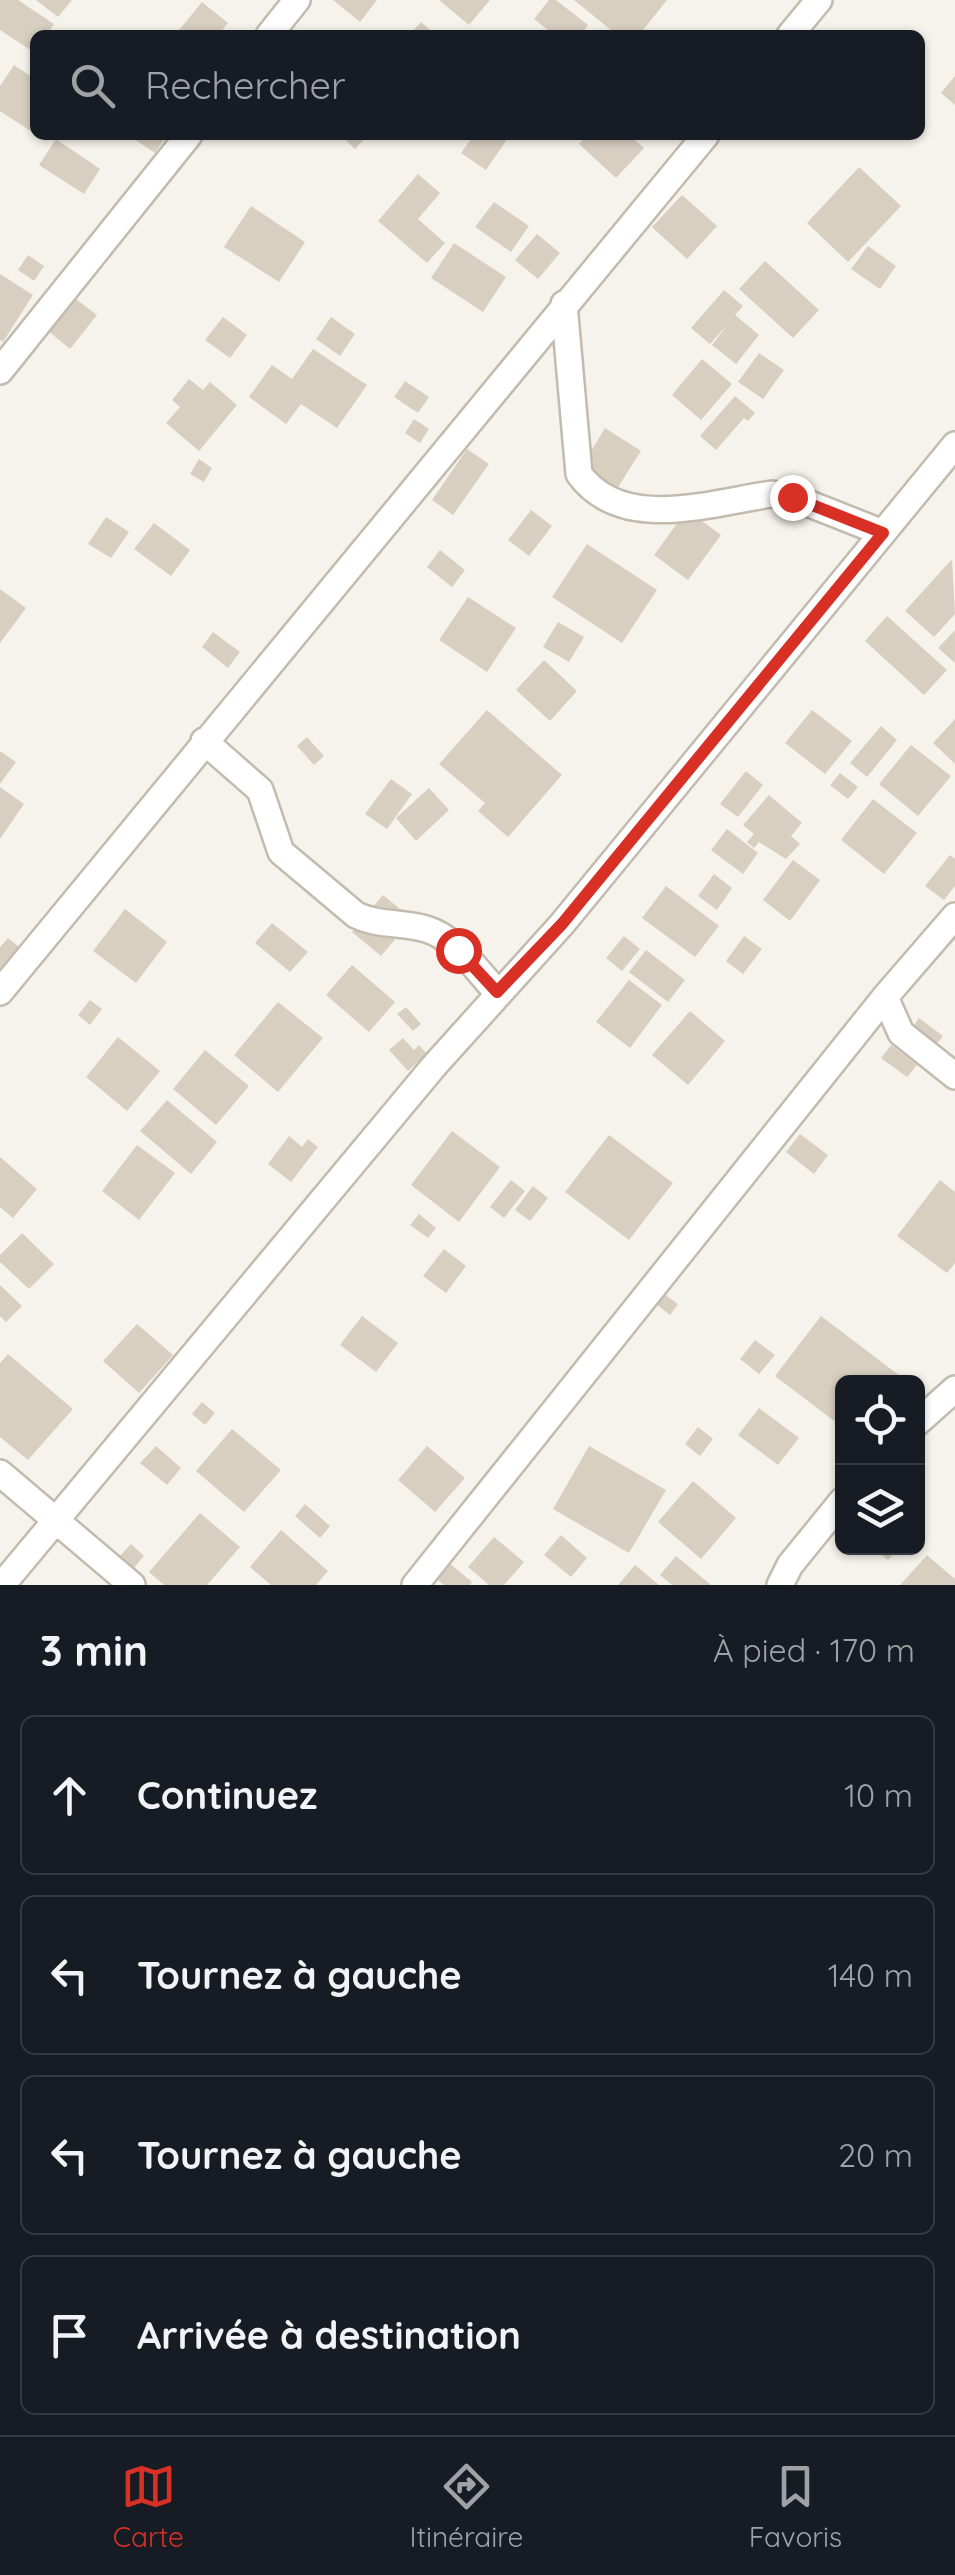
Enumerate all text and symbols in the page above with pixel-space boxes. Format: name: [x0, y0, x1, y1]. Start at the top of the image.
search box: [30, 30, 925, 140]
icon: search: [65, 58, 120, 113]
text: Rechercher: [145, 61, 346, 109]
route end: [770, 475, 816, 521]
route start: [436, 928, 482, 974]
map controls: [835, 1375, 925, 1555]
button: locate: [835, 1375, 925, 1465]
button: layers: [835, 1465, 925, 1555]
text: 3 min: [40, 1624, 148, 1677]
text: À pied · 170 m: [713, 1630, 915, 1670]
icon: ahead: [42, 1768, 97, 1823]
text: Continuez: [137, 1771, 317, 1819]
text: 10 m: [844, 1775, 913, 1815]
icon: left: [42, 1948, 97, 2003]
text: Tournez à gauche: [137, 1951, 462, 1999]
text: 140 m: [828, 1955, 913, 1995]
icon: left: [42, 2128, 97, 2183]
text: Tournez à gauche: [137, 2131, 462, 2179]
text: 20 m: [838, 2135, 913, 2175]
icon: arrive: [42, 2308, 97, 2363]
text: Arrivée à destination: [137, 2311, 521, 2359]
tab: Carte: [113, 2459, 184, 2554]
tab: Itinéraire: [409, 2459, 523, 2554]
tab: Favoris: [749, 2459, 842, 2554]

